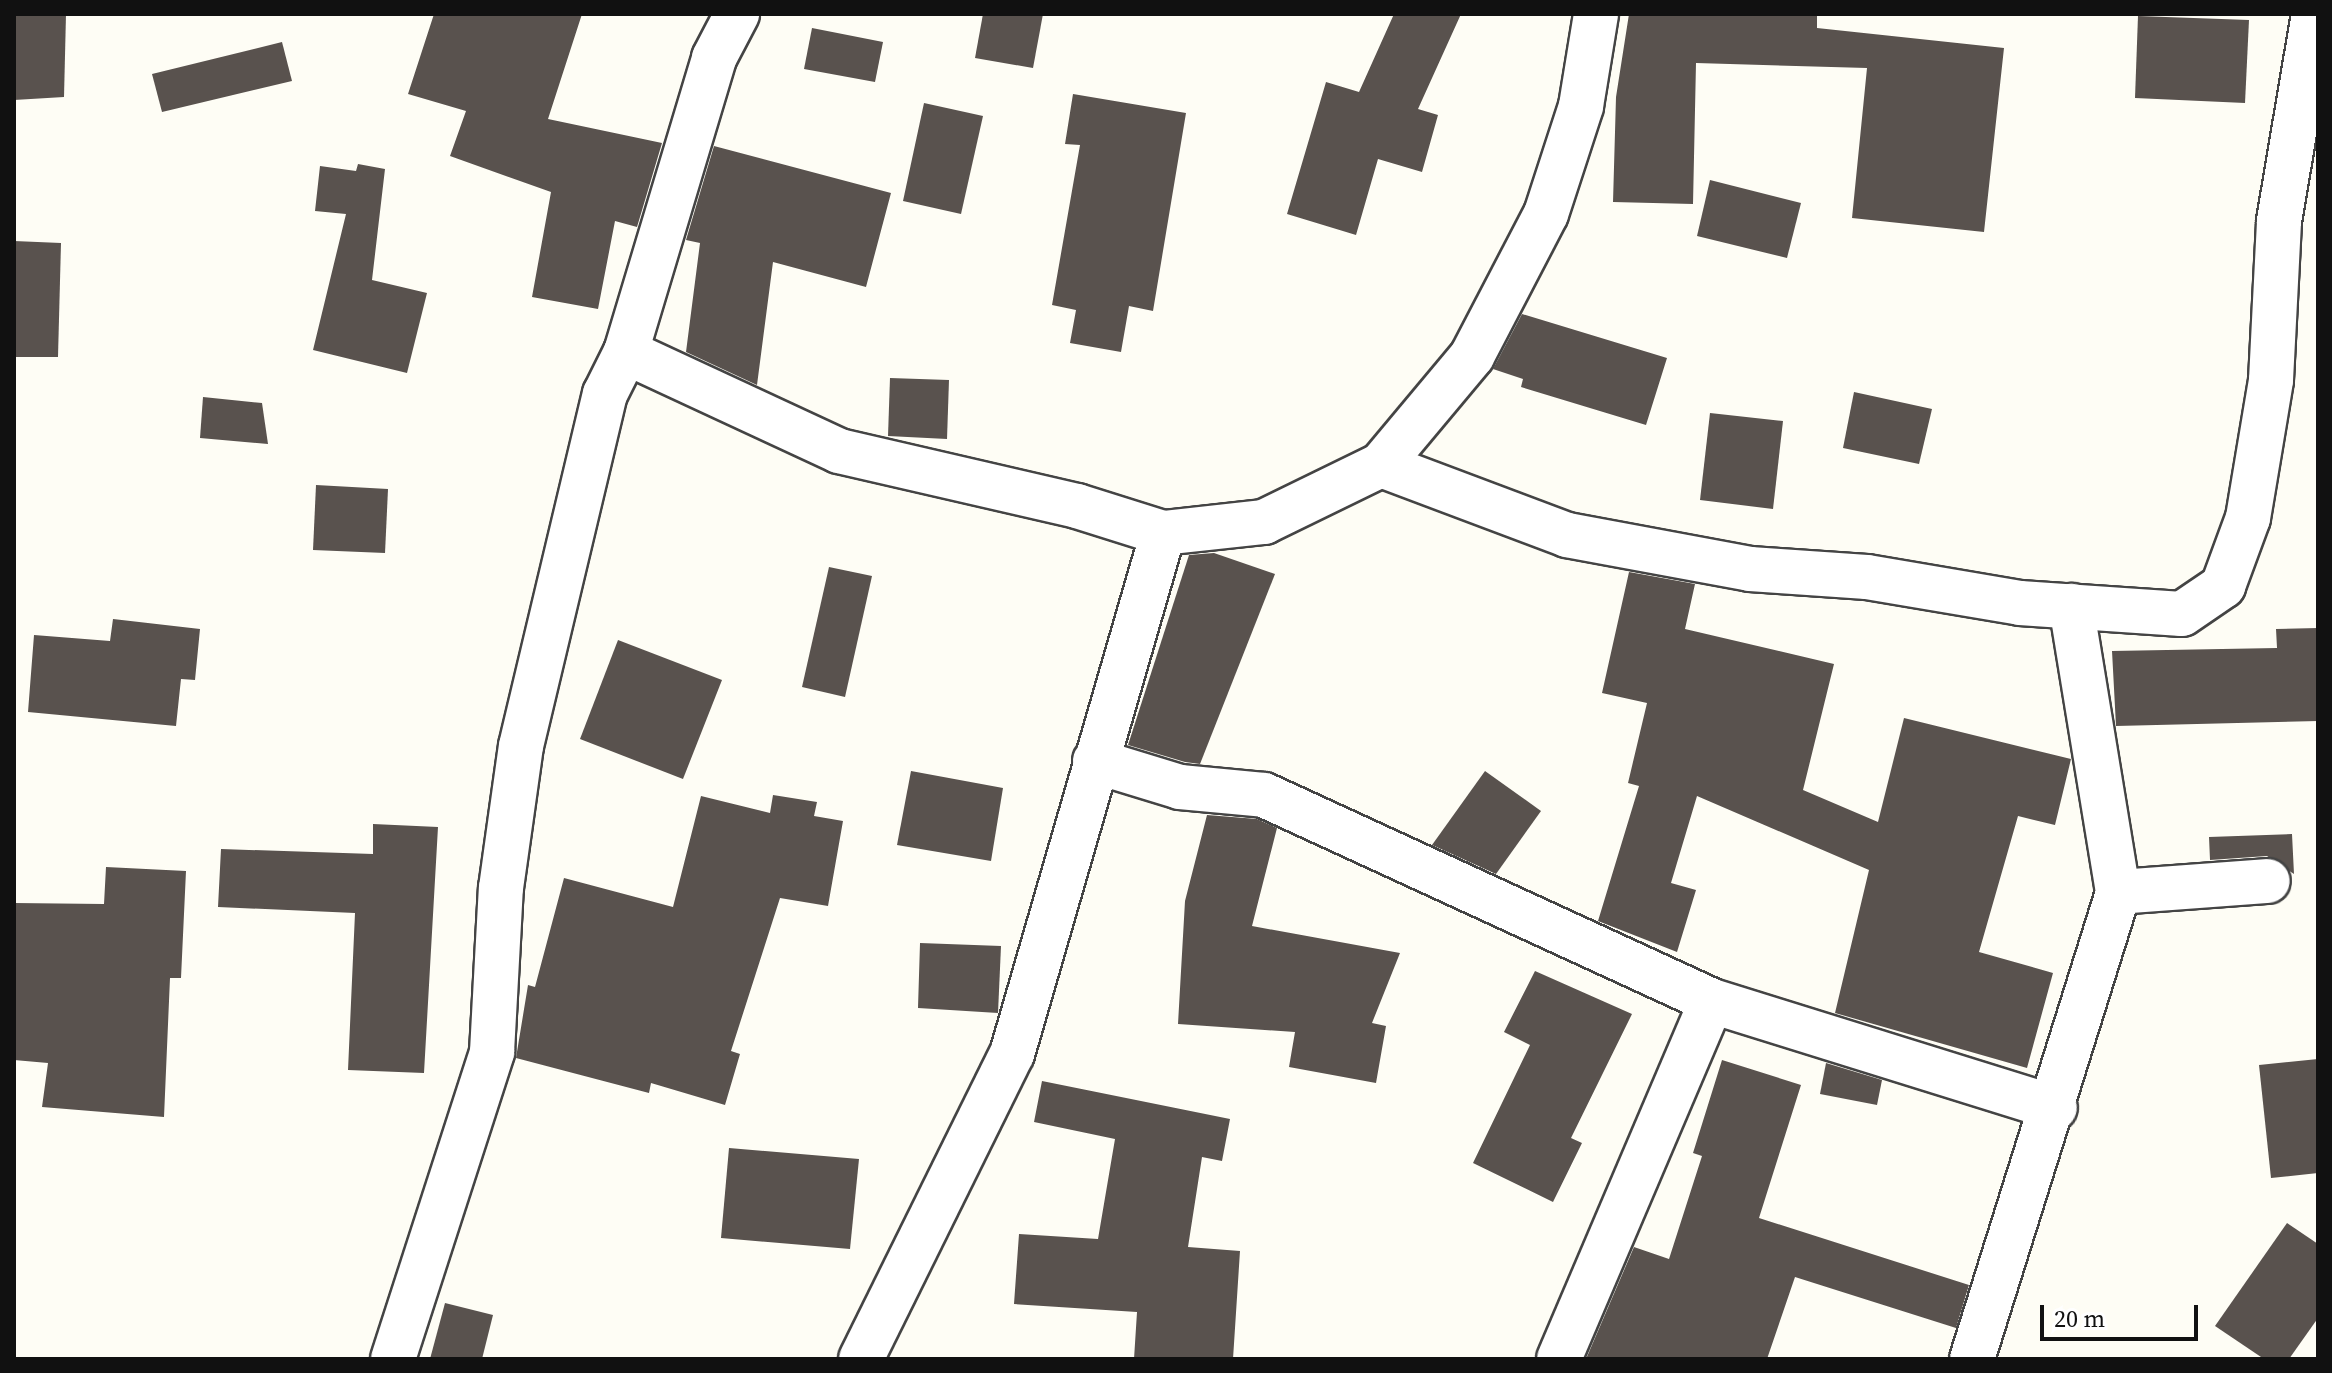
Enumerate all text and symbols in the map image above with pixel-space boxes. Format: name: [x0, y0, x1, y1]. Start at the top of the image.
scale bar: [2044, 1289, 2202, 1339]
text: 20 m: [2054, 1302, 2105, 1335]

